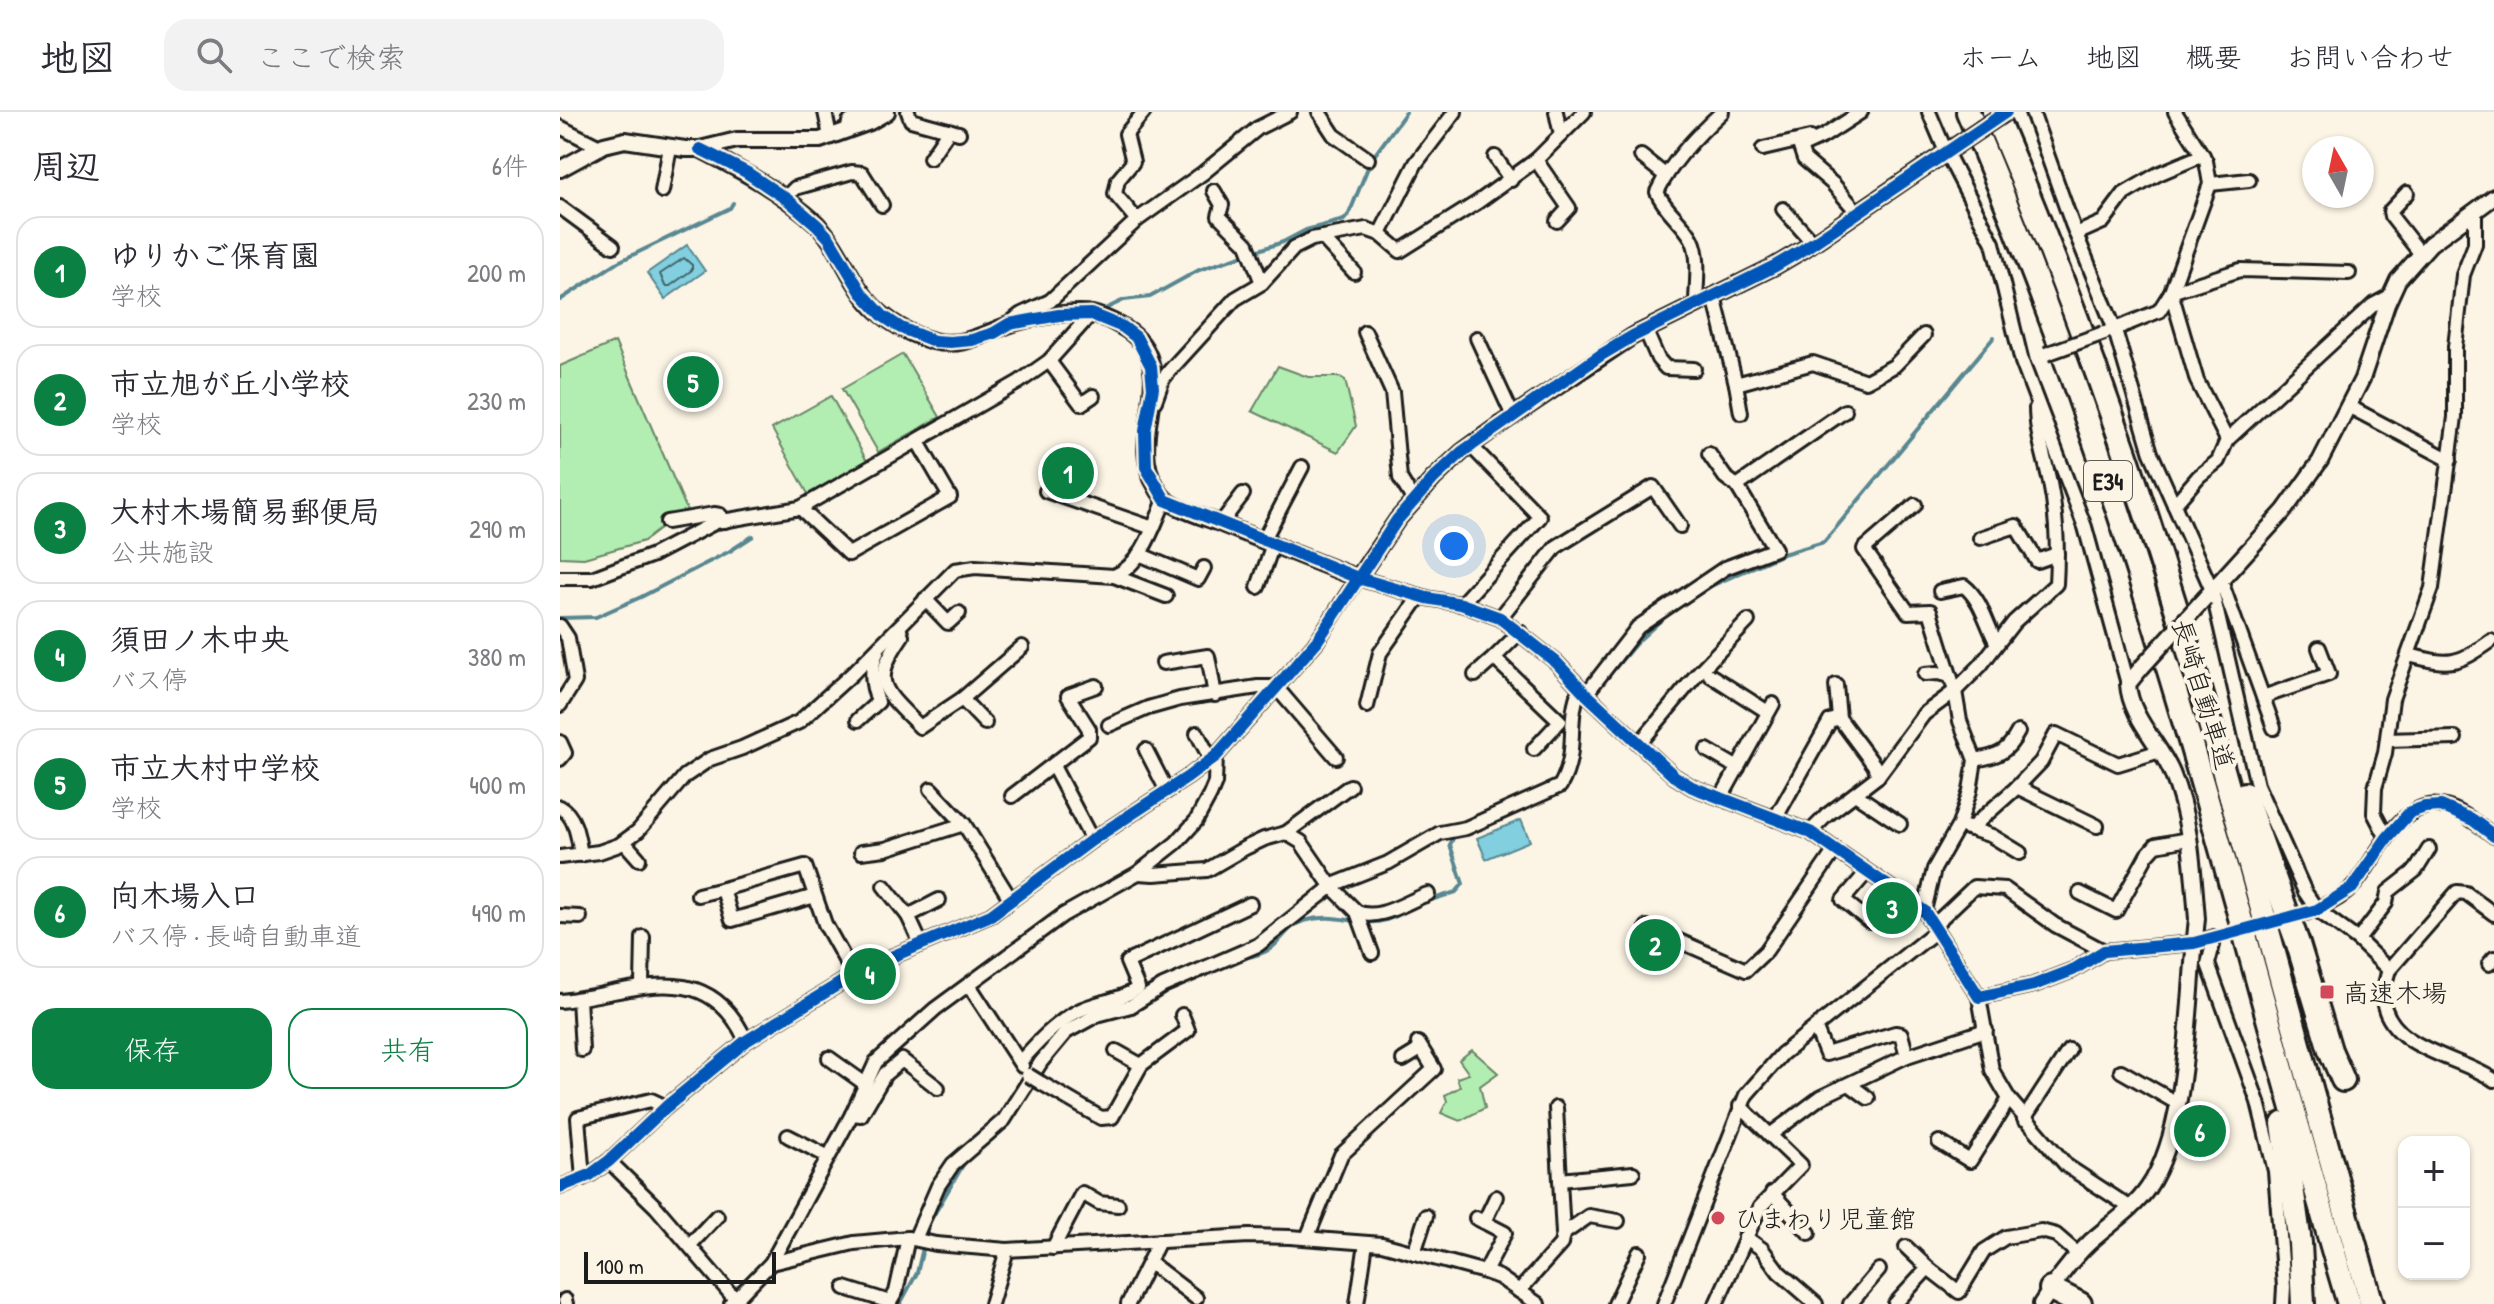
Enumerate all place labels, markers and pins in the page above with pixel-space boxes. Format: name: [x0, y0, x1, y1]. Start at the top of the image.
pin: 5: [667, 352, 719, 412]
pin: 1: [1042, 443, 1094, 503]
pin: 3: [1866, 878, 1918, 938]
pin: 2: [1629, 915, 1681, 975]
pin: 4: [844, 944, 896, 1004]
place label: 高速木場: [2343, 975, 2447, 1010]
marker: 高速木場: [2318, 983, 2336, 1001]
pin: 6: [2174, 1101, 2226, 1161]
place label: ひまわり児童館: [1734, 1201, 1916, 1236]
marker: ひまわり児童館: [1709, 1209, 1727, 1227]

